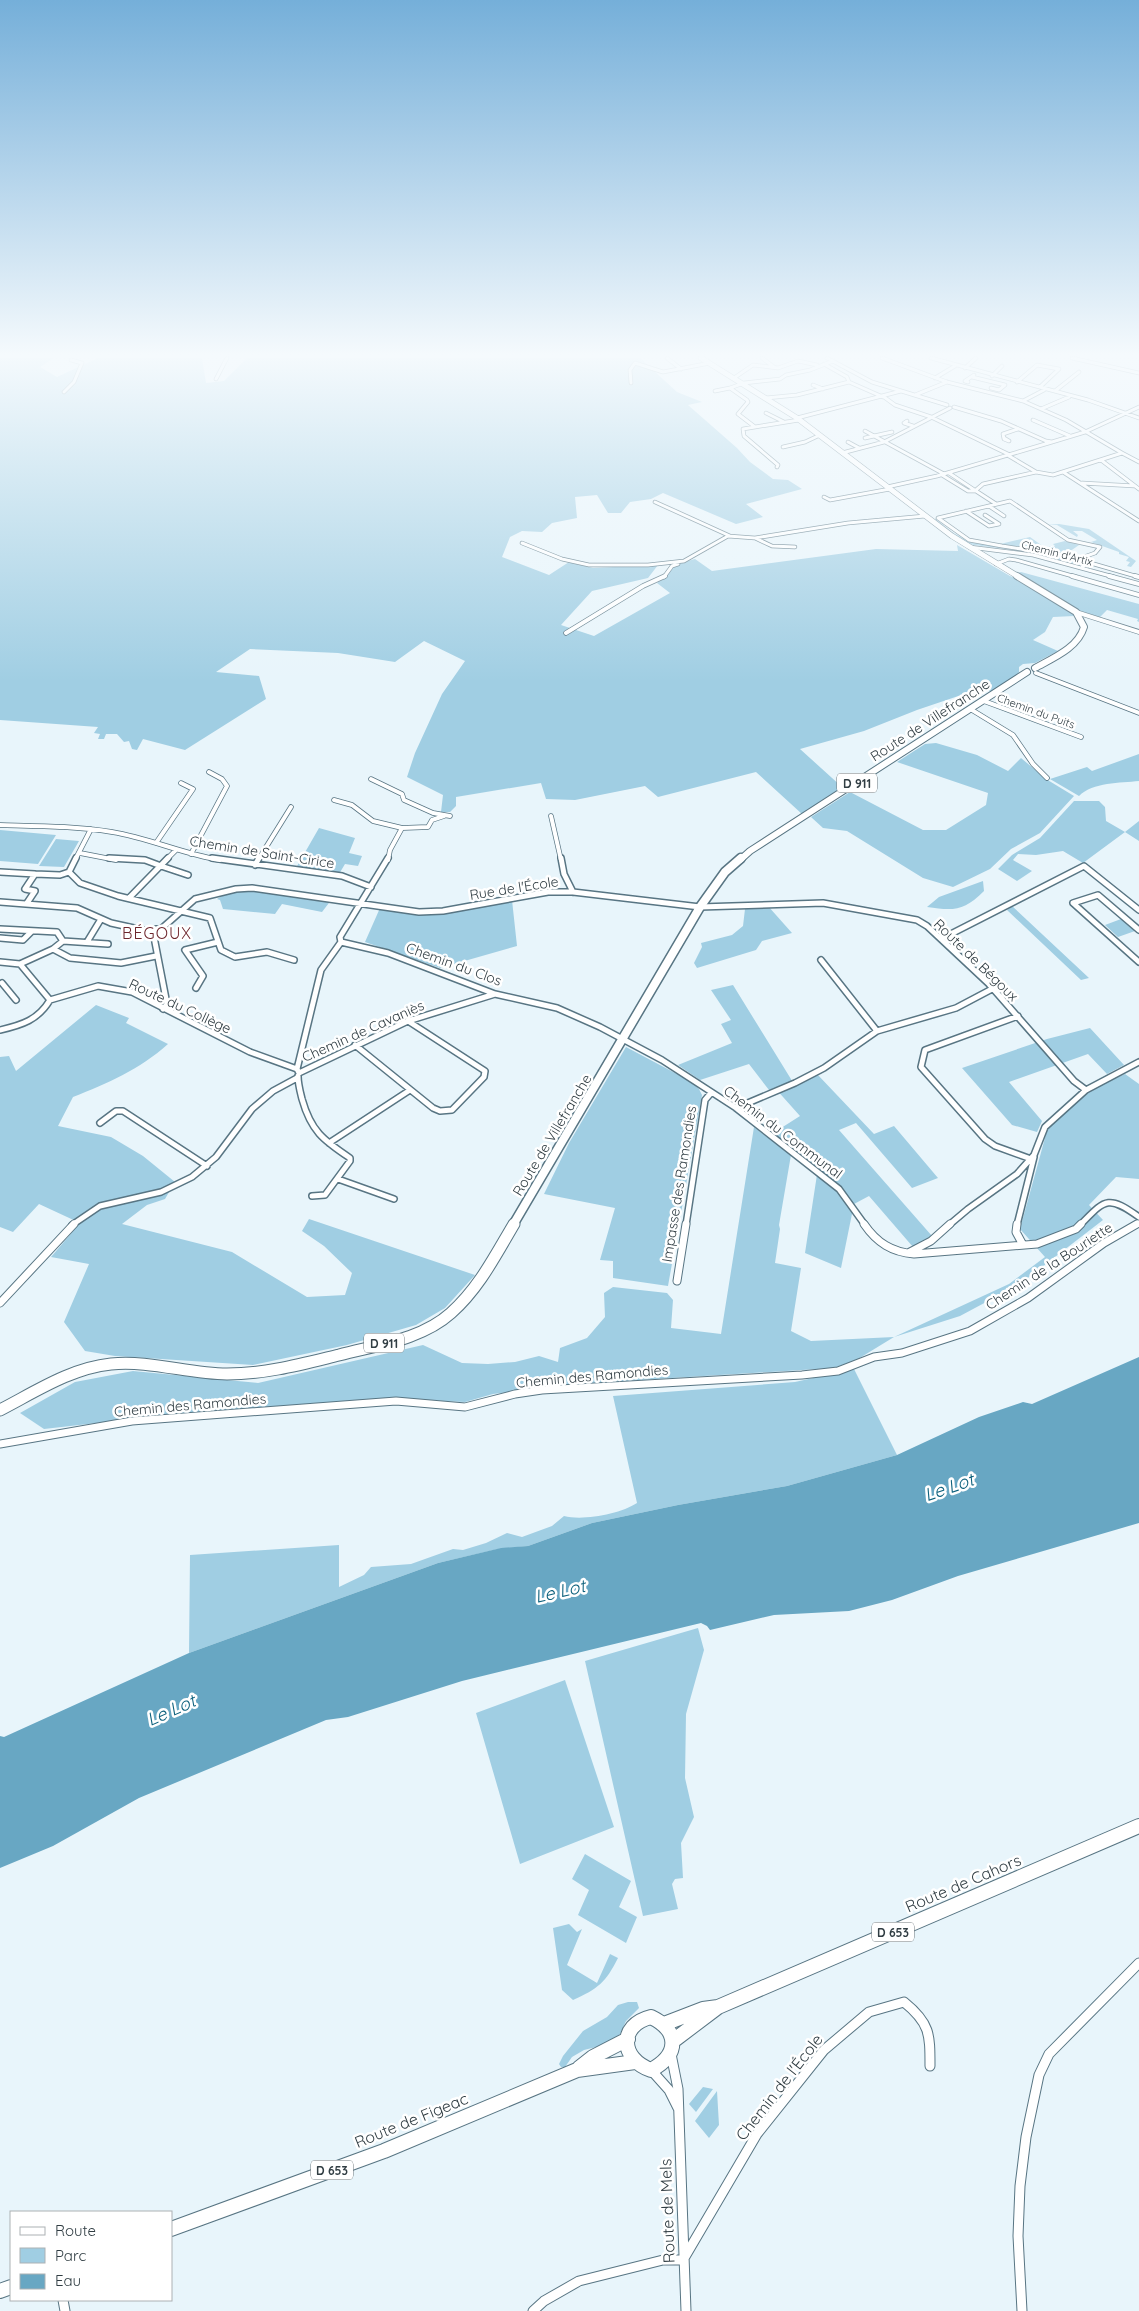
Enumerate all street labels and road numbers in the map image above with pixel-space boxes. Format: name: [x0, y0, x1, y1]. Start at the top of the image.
street label: Chemin d'Artix: [1020, 537, 1094, 569]
street label: Route de Villefranche: [867, 675, 993, 765]
street label: Chemin du Puits: [995, 690, 1077, 732]
road number: D 911: [837, 774, 877, 792]
street label: Chemin de Saint-Cirice: [188, 832, 336, 872]
street label: Rue de l'École: [468, 872, 560, 904]
street label: Route de Bégoux: [930, 915, 1022, 1005]
street label: Chemin du Clos: [404, 938, 504, 990]
street label: Route du Collège: [126, 974, 234, 1038]
street label: Chemin de Cavaniès: [299, 996, 427, 1066]
street label: Route de Villefranche: [509, 1071, 596, 1199]
street label: Chemin du Communal: [720, 1081, 846, 1183]
street label: Impasse des Ramondies: [658, 1105, 700, 1263]
street label: Chemin de la Bouriette: [982, 1218, 1116, 1314]
road number: D 911: [364, 1334, 404, 1352]
street label: Chemin des Ramondies: [515, 1360, 669, 1392]
street label: Chemin des Ramondies: [113, 1389, 267, 1421]
street label: Route de Cahors: [902, 1850, 1024, 1916]
road number: D 653: [872, 1922, 914, 1941]
street label: Chemin de l'École: [731, 2030, 827, 2144]
street label: Route de Figeac: [351, 2088, 471, 2152]
street label: Route de Mels: [655, 2158, 679, 2264]
road number: D 653: [311, 2160, 353, 2180]

